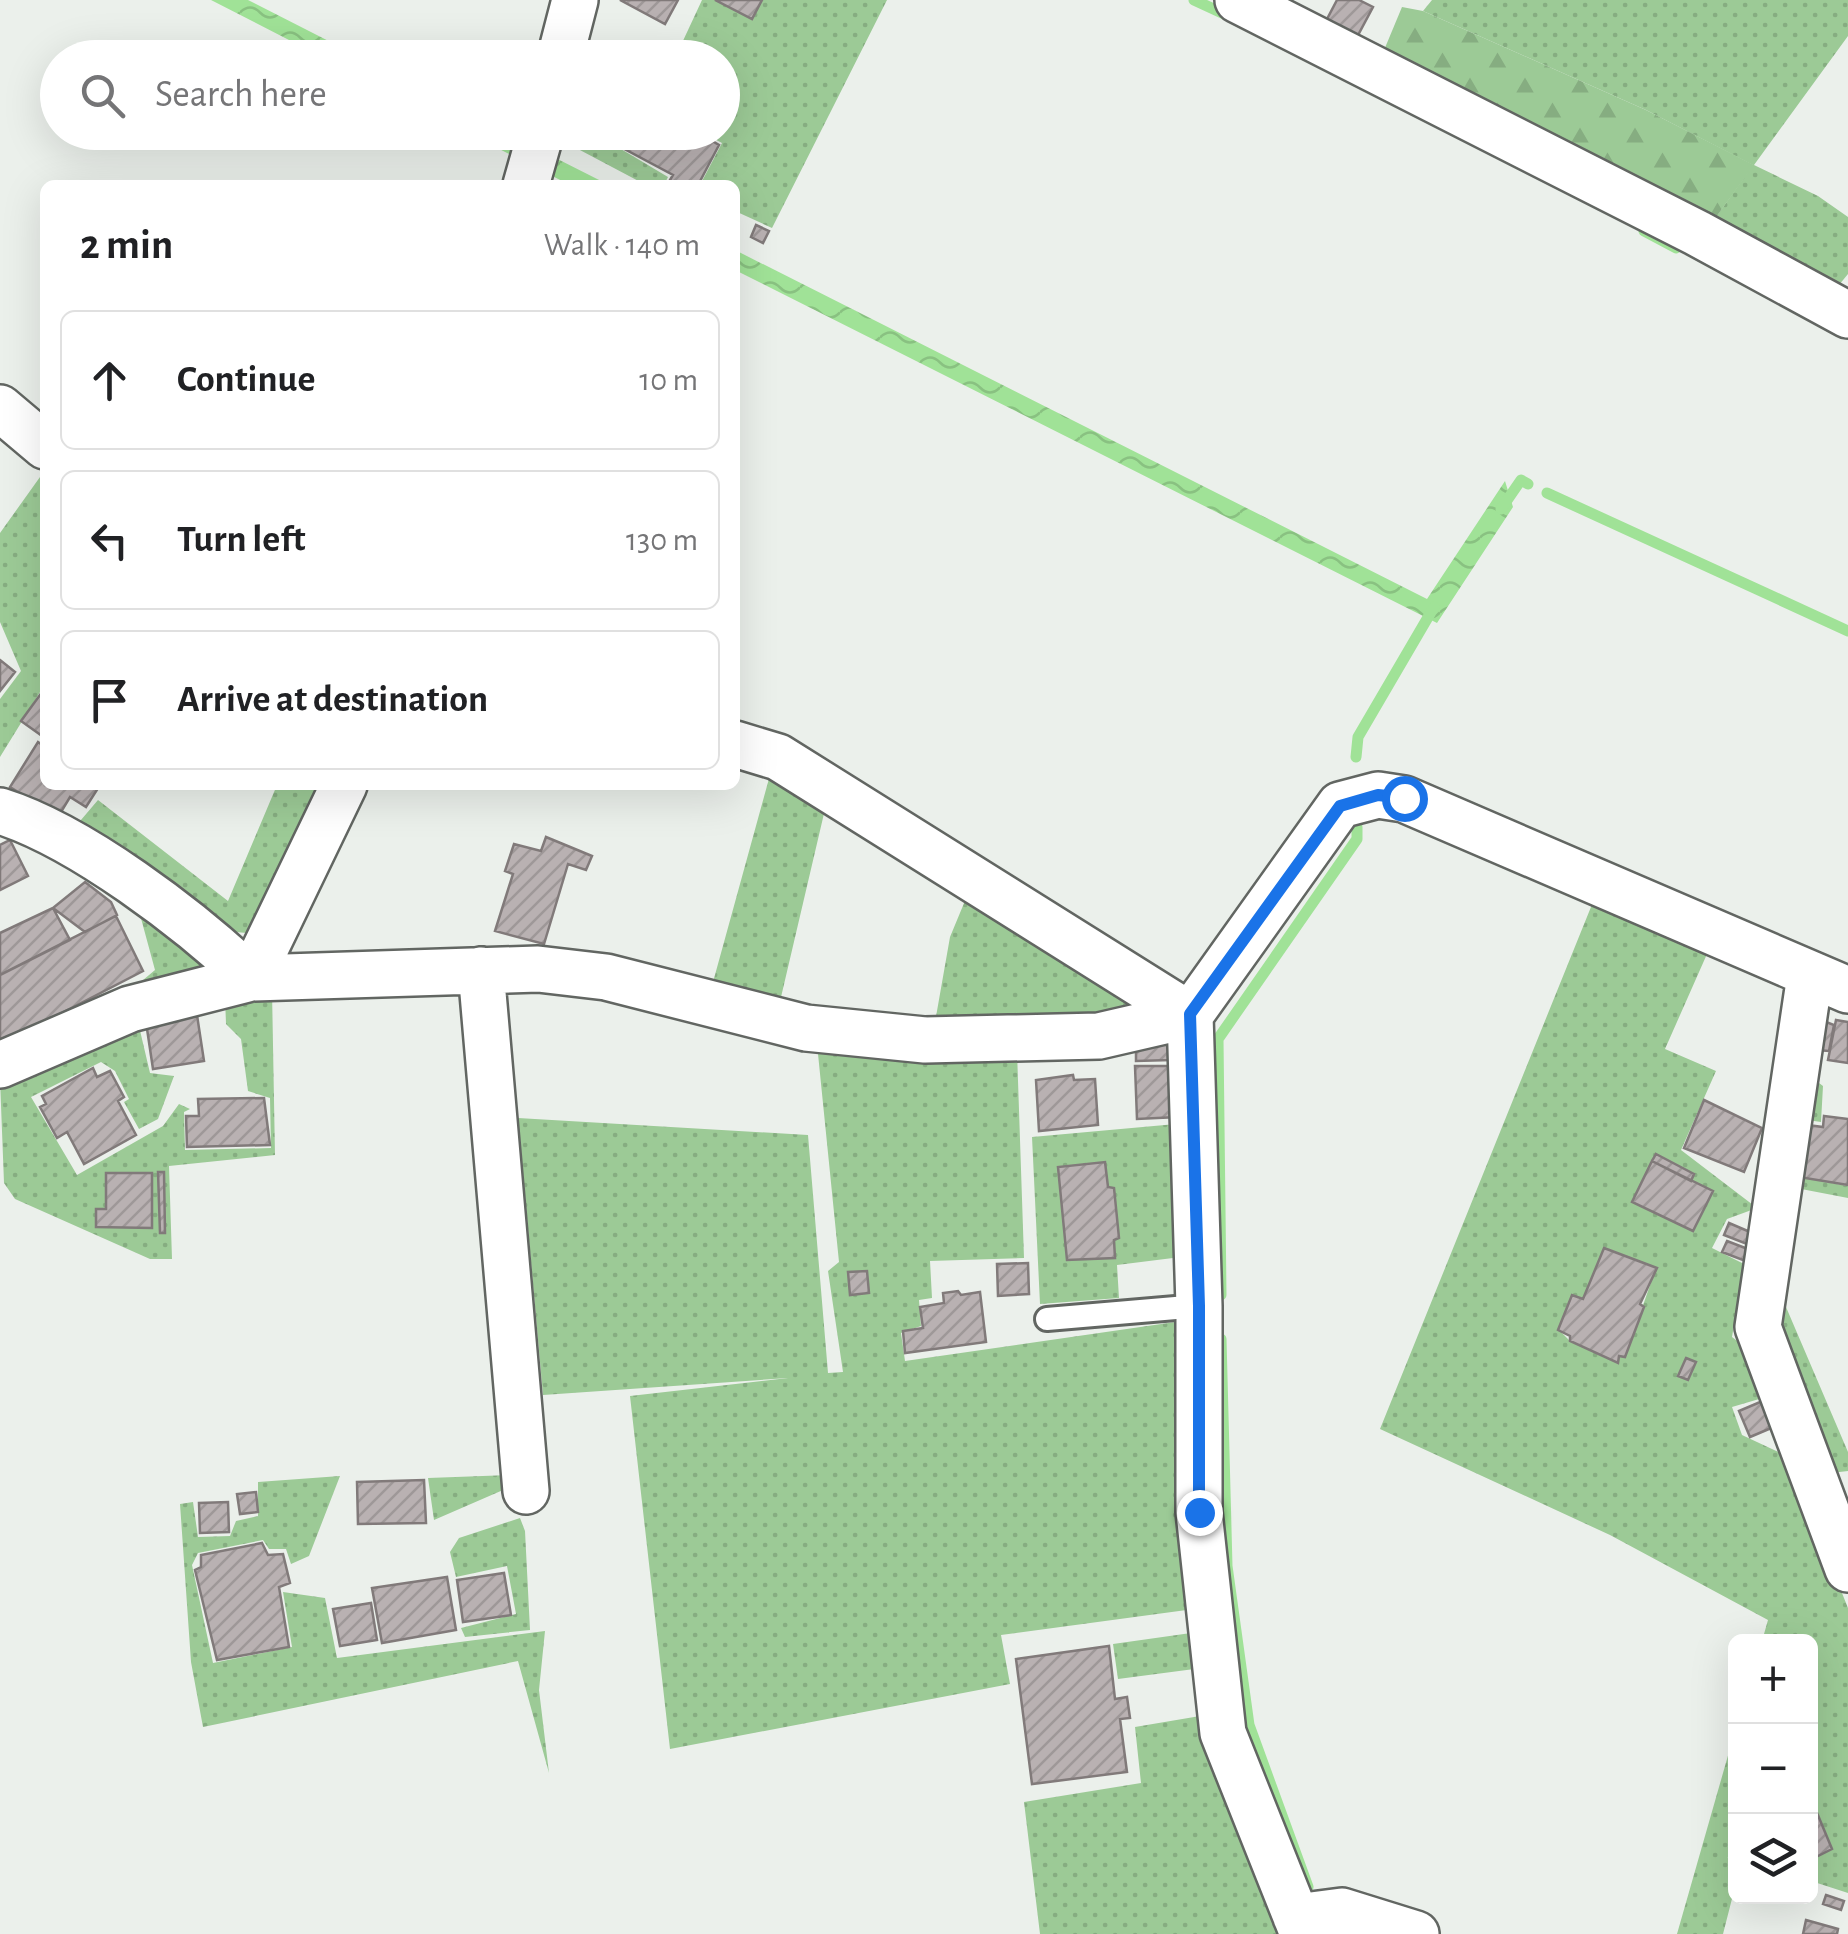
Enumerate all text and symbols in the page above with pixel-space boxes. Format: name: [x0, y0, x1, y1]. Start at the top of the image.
search box: [40, 40, 740, 150]
icon: search: [75, 68, 130, 123]
text: Search here: [155, 76, 327, 114]
text: 2 min: [80, 224, 173, 266]
text: Walk · 140 m: [544, 229, 700, 261]
icon: ahead: [82, 353, 137, 408]
text: Continue: [177, 361, 315, 399]
text: 10 m: [639, 364, 698, 396]
icon: left: [82, 513, 137, 568]
text: Turn left: [177, 521, 305, 559]
text: 130 m: [626, 524, 698, 556]
icon: arrive: [82, 673, 137, 728]
text: Arrive at destination: [177, 681, 488, 719]
route start: [1382, 776, 1428, 822]
route end: [1177, 1490, 1223, 1536]
map controls: [1728, 1634, 1818, 1904]
button: +: [1728, 1634, 1818, 1724]
button: −: [1728, 1724, 1818, 1814]
button: layers: [1728, 1814, 1818, 1904]

